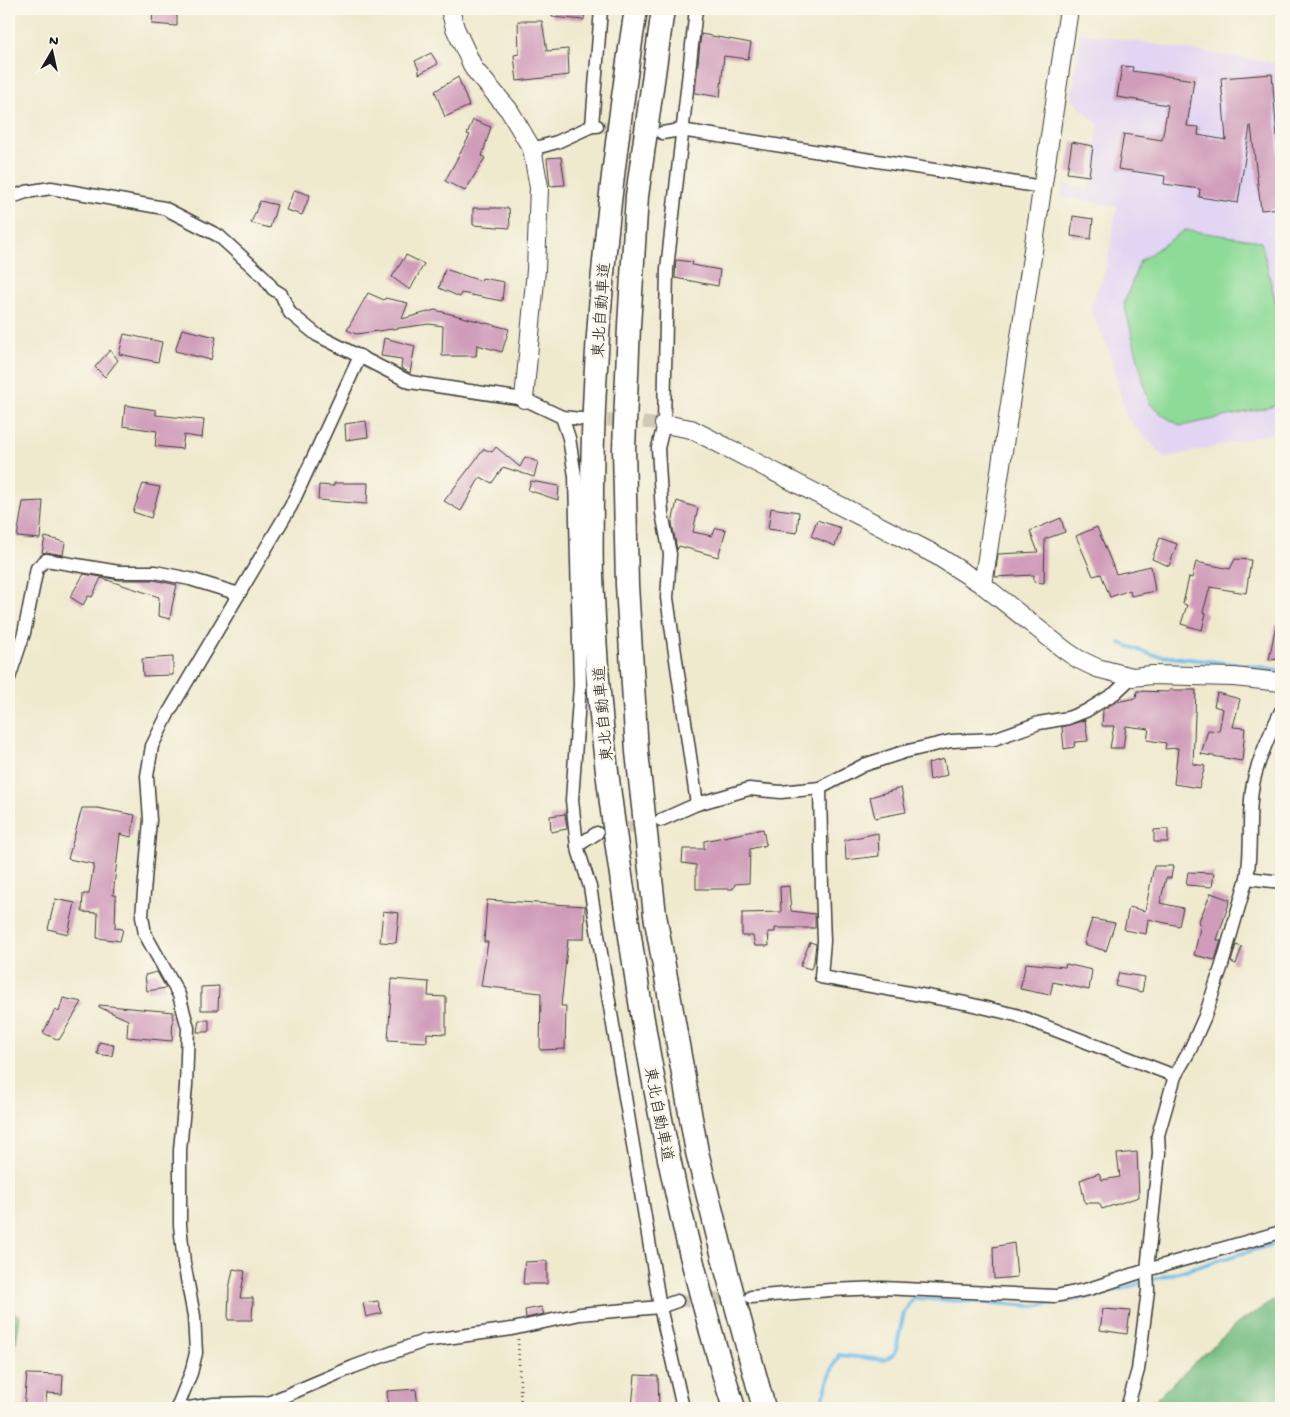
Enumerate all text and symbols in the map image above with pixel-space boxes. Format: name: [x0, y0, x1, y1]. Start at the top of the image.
north arrow: [28, 28, 78, 78]
text: N: [48, 33, 59, 51]
street label: 東北自動車道: [589, 262, 616, 359]
street label: 東北自動車道: [590, 665, 619, 763]
street label: 東北自動車道: [638, 1065, 677, 1164]

